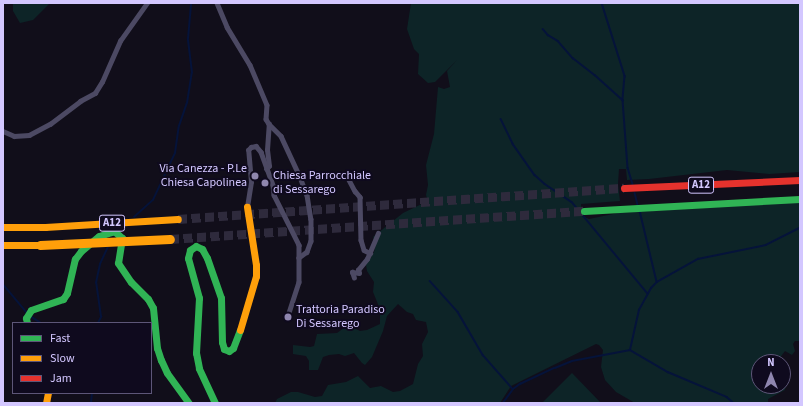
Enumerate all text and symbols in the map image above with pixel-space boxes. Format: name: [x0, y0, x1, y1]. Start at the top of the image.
place label: Via Canezza - P.Le Chiesa Capolinea: [159, 162, 247, 190]
place label: Chiesa Parrocchiale di Sessarego: [273, 169, 371, 197]
marker: Via Canezza - P.Le Chiesa Capolinea: [250, 171, 260, 181]
road number: A12: [688, 176, 714, 194]
marker: Chiesa Parrocchiale di Sessarego: [260, 178, 270, 188]
road number: A12: [99, 214, 125, 232]
place label: Trattoria Paradiso Di Sessarego: [296, 303, 385, 331]
marker: Trattoria Paradiso Di Sessarego: [283, 312, 293, 322]
legend: [12, 322, 152, 394]
text: Fast: [50, 330, 70, 347]
text: Slow: [50, 350, 75, 367]
north arrow: [751, 354, 791, 394]
text: N: [767, 355, 775, 370]
text: Jam: [50, 370, 72, 387]

